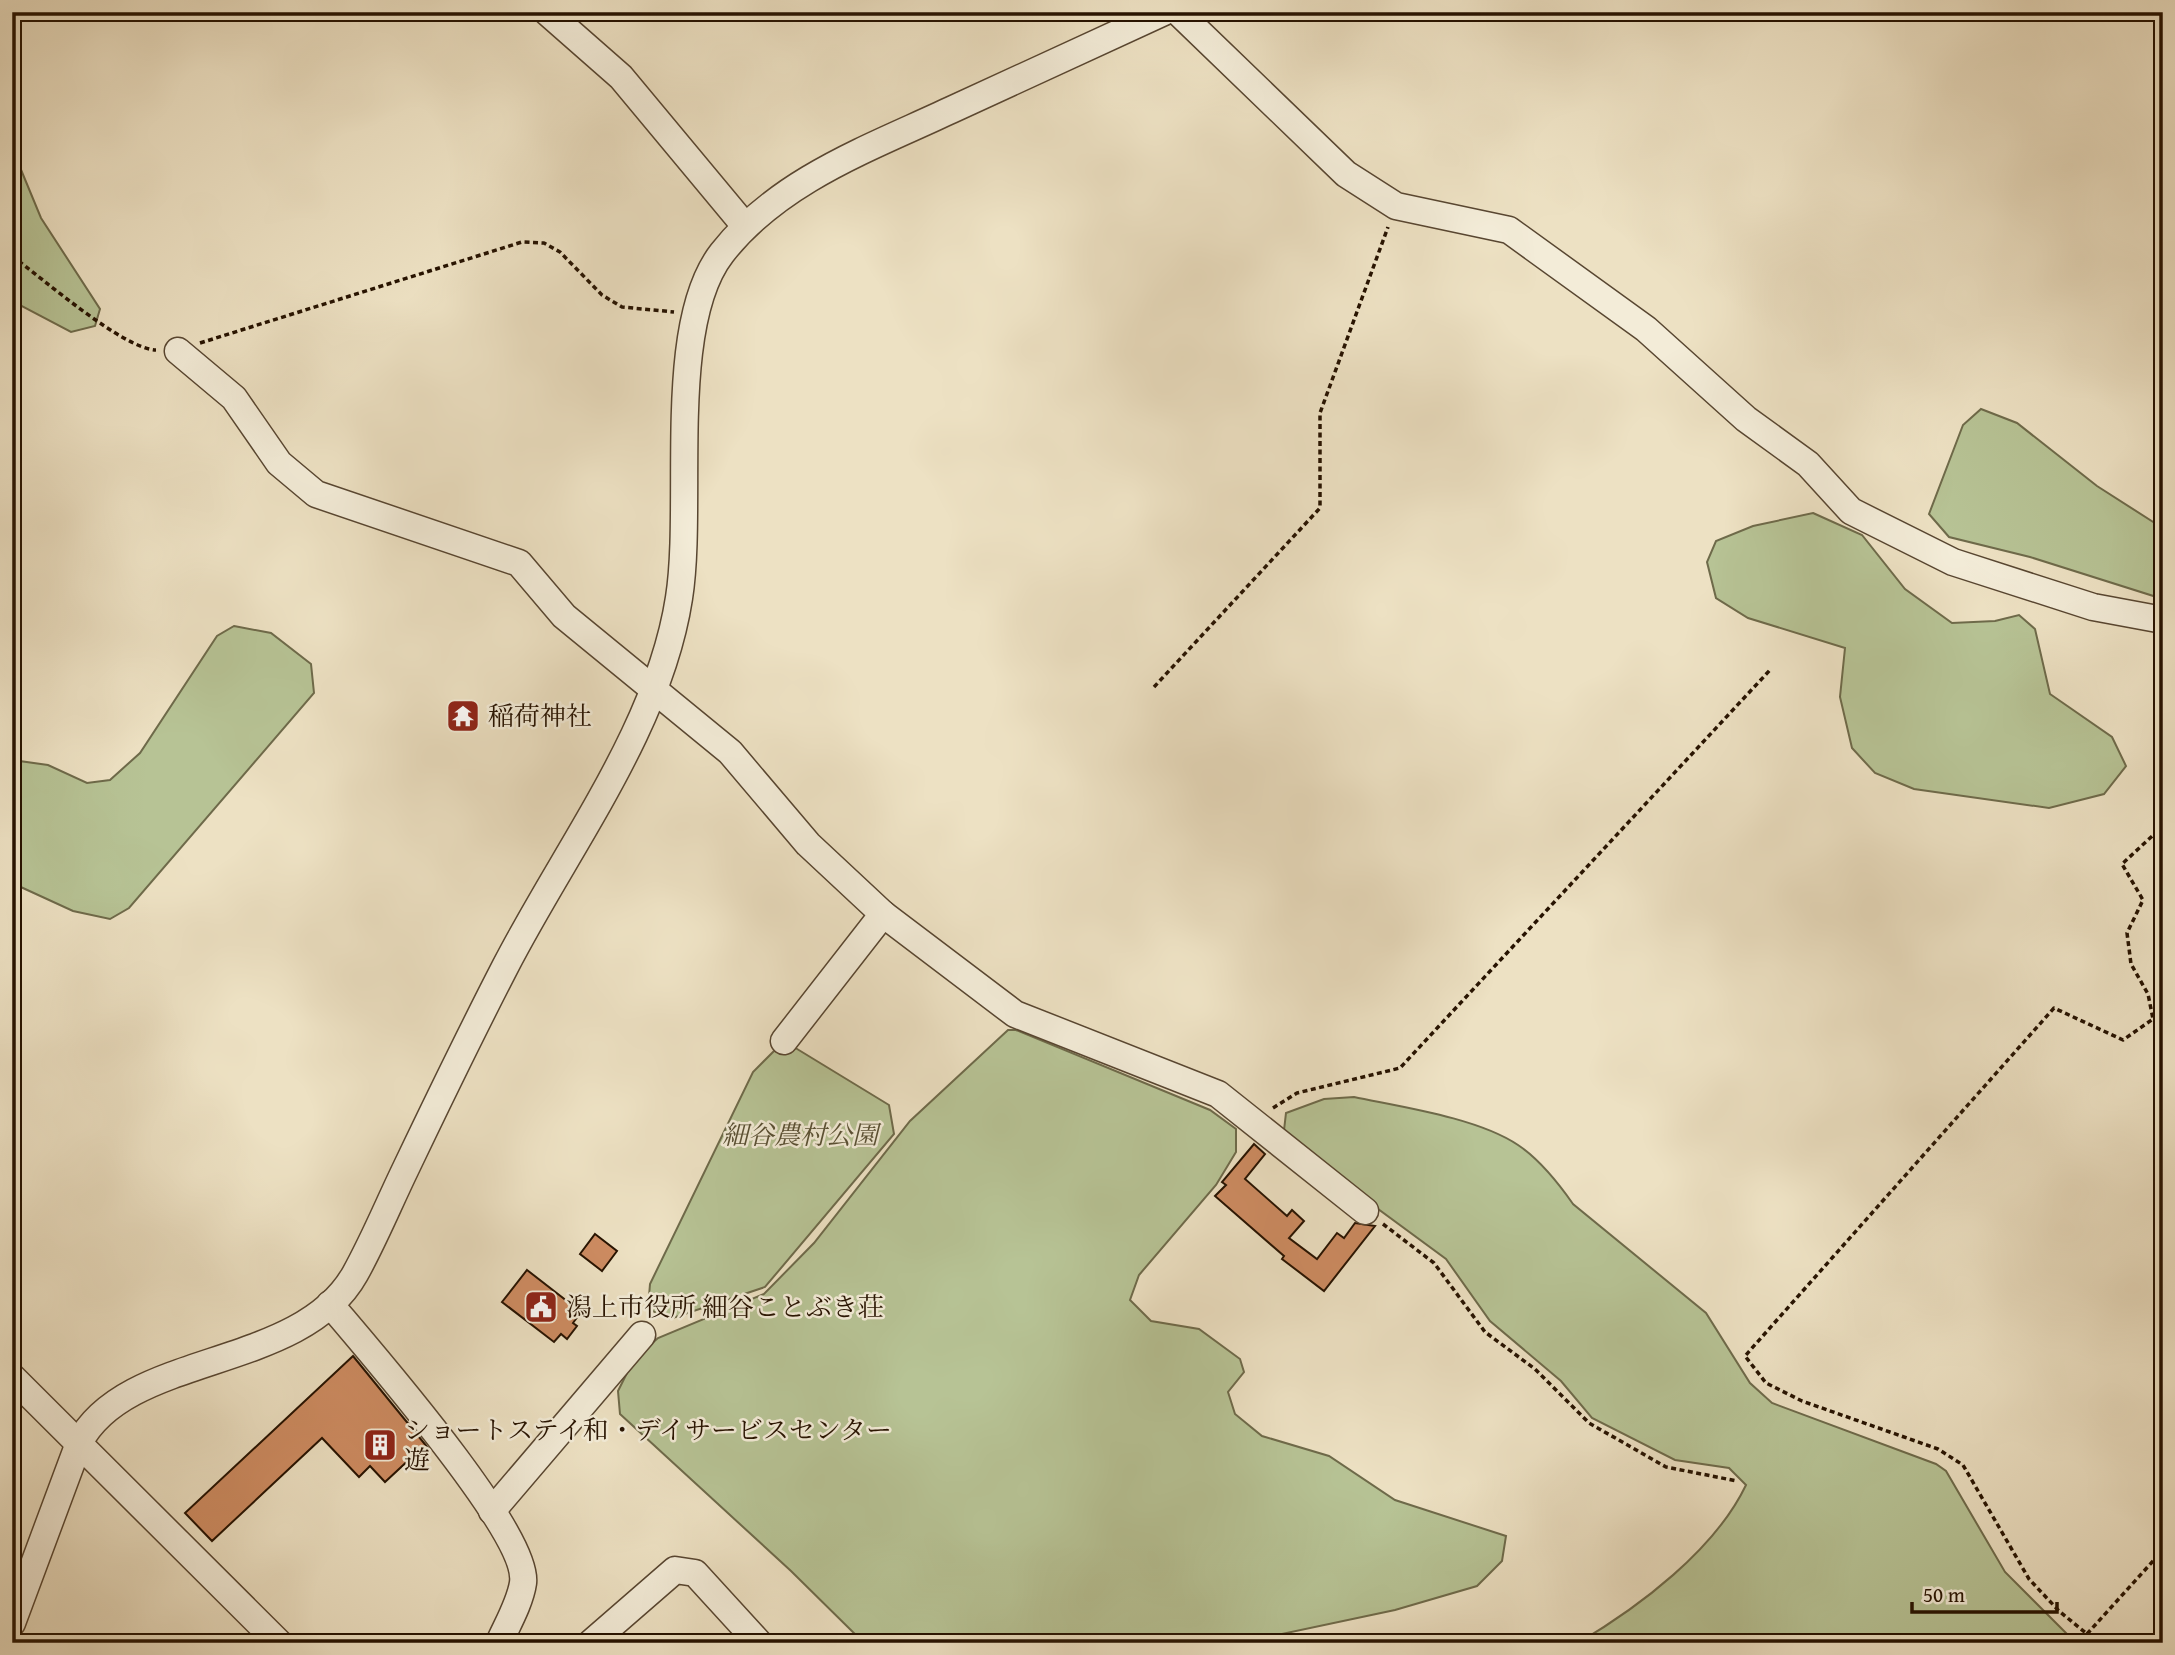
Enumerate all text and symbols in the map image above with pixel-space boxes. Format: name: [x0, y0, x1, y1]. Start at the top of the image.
place label: 稲荷神社: [488, 696, 592, 735]
temple icon: 稲荷神社: [444, 697, 482, 735]
park label: 細谷農村公園: [722, 1115, 882, 1154]
place label: 潟上市役所 細谷ことぶき荘: [566, 1287, 884, 1326]
public building icon: 潟上市役所 細谷ことぶき荘: [522, 1288, 560, 1326]
place label: ショートステイ和・デイサービスセンター 遊: [404, 1410, 892, 1479]
building icon: ショートステイ和・デイサービスセンター 遊: [361, 1426, 399, 1464]
scale bar: [1912, 1571, 2058, 1615]
text: 50 m: [1923, 1579, 1965, 1610]

